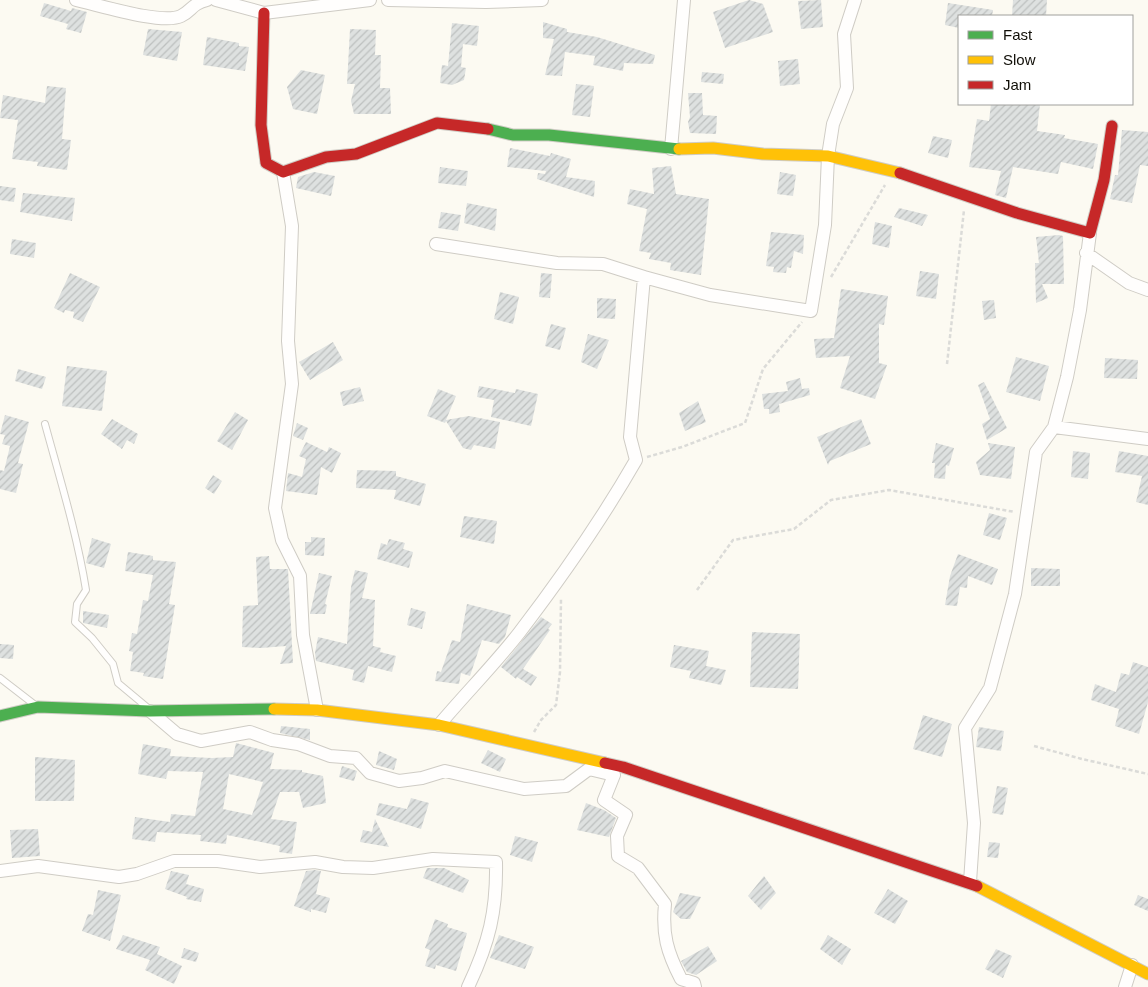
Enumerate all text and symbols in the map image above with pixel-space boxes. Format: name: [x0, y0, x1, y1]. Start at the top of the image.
legend: [958, 15, 1133, 105]
text: Fast: [1003, 26, 1033, 43]
text: Slow: [1003, 51, 1036, 68]
text: Jam: [1003, 76, 1031, 93]

